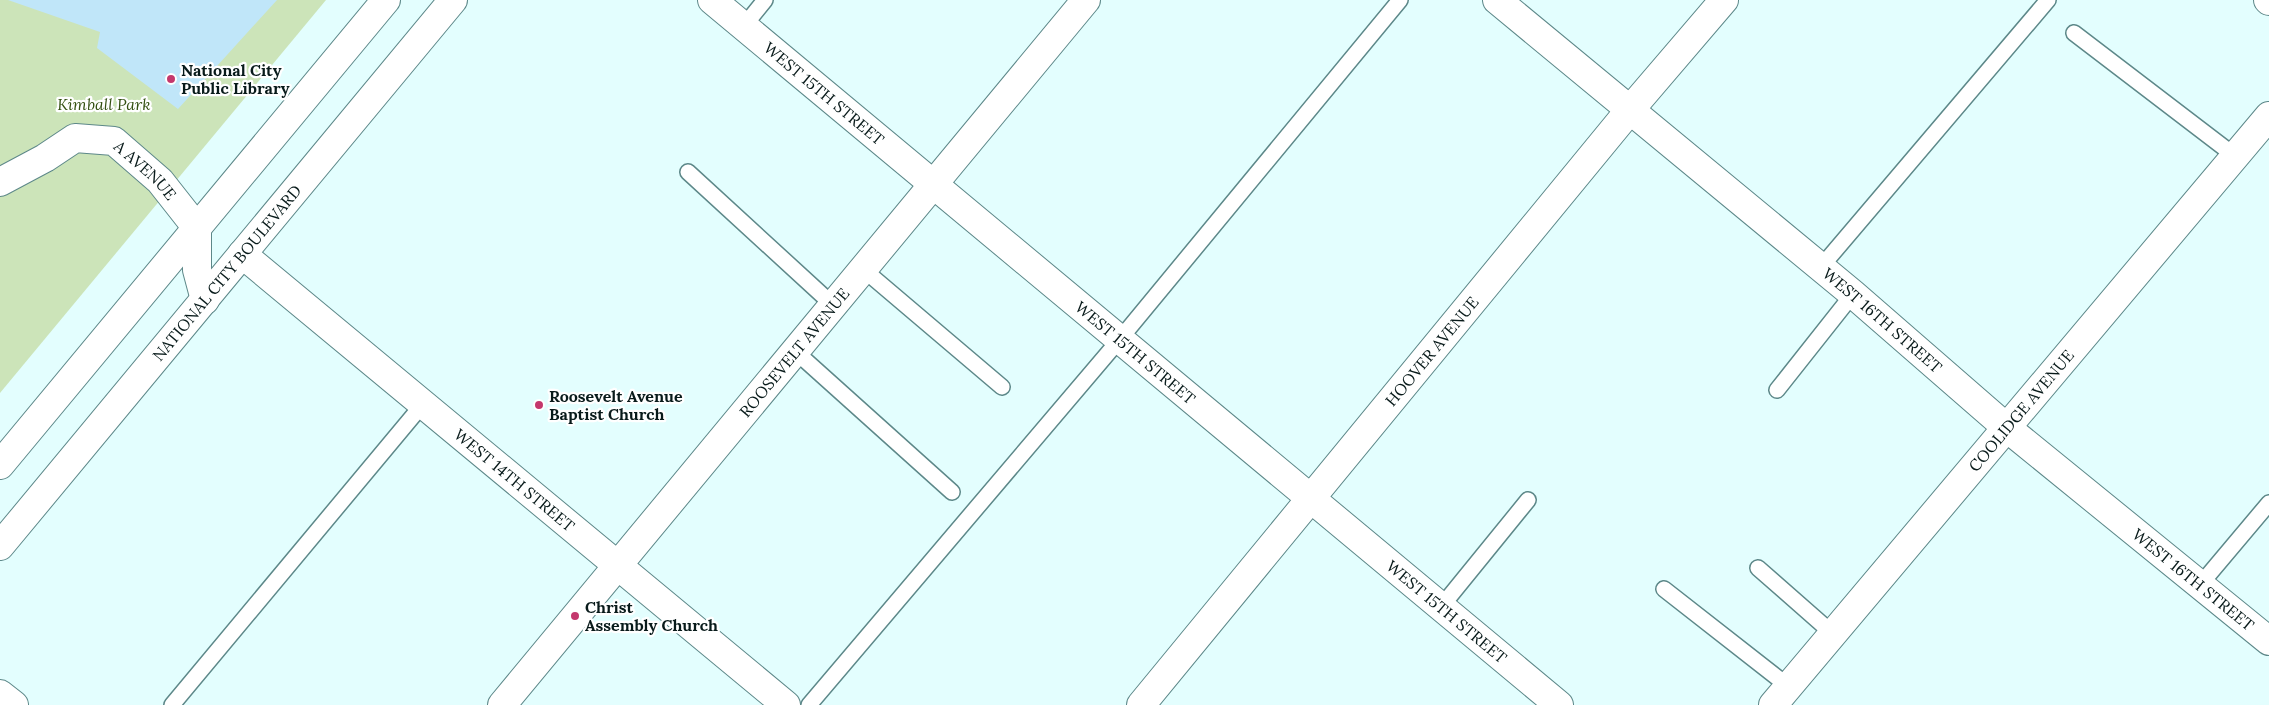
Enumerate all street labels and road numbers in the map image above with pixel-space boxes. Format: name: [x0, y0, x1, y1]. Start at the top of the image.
street label: WEST 15TH STREET: [760, 38, 888, 149]
street label: A AVENUE: [109, 135, 181, 204]
street label: NATIONAL CITY BOULEVARD: [148, 181, 306, 365]
street label: WEST 16TH STREET: [1819, 263, 1946, 377]
street label: ROOSEVELT AVENUE: [735, 284, 853, 421]
street label: HOOVER AVENUE: [1381, 292, 1483, 410]
street label: WEST 15TH STREET: [1071, 297, 1200, 408]
street label: COOLIDGE AVENUE: [1964, 345, 2078, 476]
street label: WEST 14TH STREET: [450, 424, 579, 536]
street label: WEST 16TH STREET: [2128, 524, 2258, 635]
street label: WEST 15TH STREET: [1383, 556, 1511, 667]

